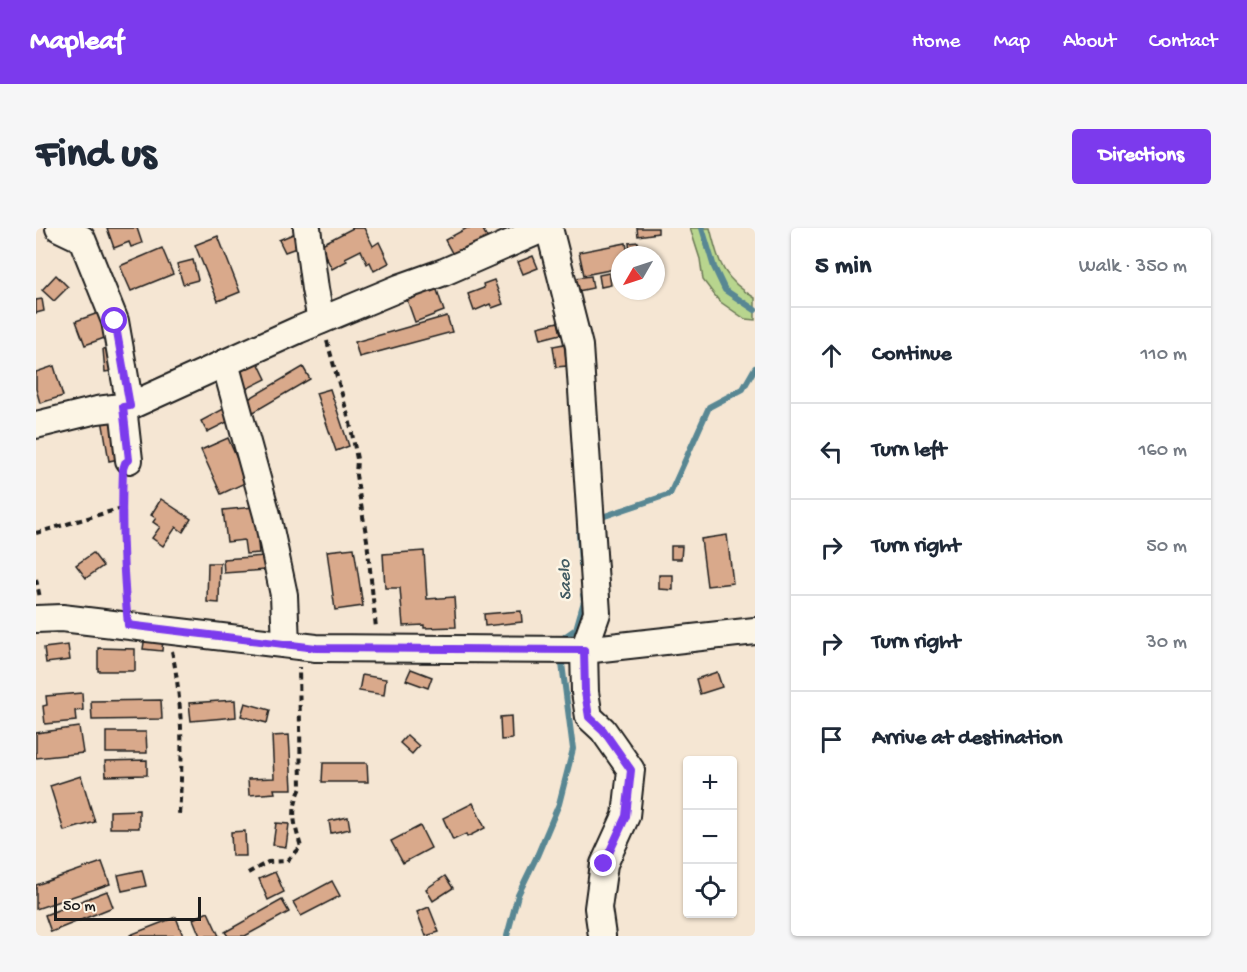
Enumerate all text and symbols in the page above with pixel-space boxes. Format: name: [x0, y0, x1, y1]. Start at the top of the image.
text: Mapleaf: [30, 26, 124, 59]
text: Home: [912, 30, 960, 55]
text: Map: [993, 30, 1030, 55]
text: About: [1063, 30, 1116, 55]
text: Contact: [1149, 30, 1217, 55]
button: Directions: [1072, 129, 1211, 184]
text: Find us: [36, 132, 156, 181]
north arrow: [611, 246, 665, 300]
text: 5 min: [815, 252, 871, 283]
text: Walk · 350 m: [1079, 256, 1187, 279]
route start: [101, 307, 127, 333]
icon: ahead: [815, 339, 848, 372]
text: Continue: [872, 342, 952, 368]
text: 110 m: [1141, 344, 1187, 367]
icon: left: [815, 435, 848, 468]
text: Turn left: [872, 438, 946, 464]
text: 160 m: [1138, 440, 1187, 463]
icon: right: [815, 531, 848, 564]
text: Turn right: [872, 534, 960, 560]
text: 50 m: [1146, 536, 1187, 559]
water label: Saelo: [555, 559, 577, 601]
icon: right: [815, 627, 848, 660]
text: Turn right: [872, 630, 960, 656]
text: 30 m: [1146, 632, 1187, 655]
icon: arrive: [815, 723, 848, 756]
text: Arrive at destination: [872, 726, 1062, 752]
map controls: [683, 756, 737, 918]
button: +: [683, 756, 737, 810]
button: −: [683, 810, 737, 864]
route end: [590, 850, 616, 876]
button: locate: [683, 864, 737, 918]
scale bar: [54, 894, 201, 922]
text: 50 m: [63, 898, 96, 917]

